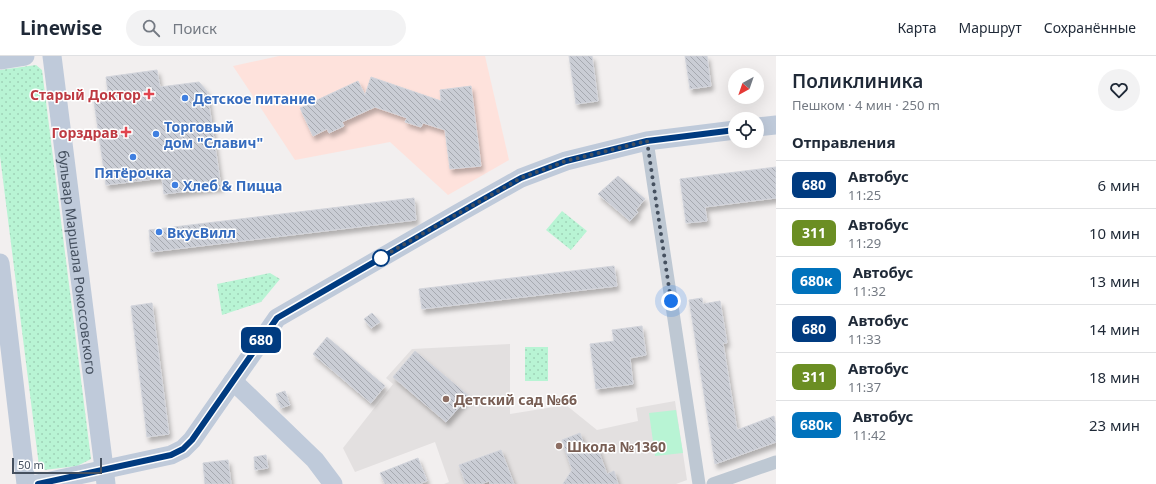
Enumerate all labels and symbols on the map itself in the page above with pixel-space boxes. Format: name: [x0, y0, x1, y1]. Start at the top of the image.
north arrow: [728, 68, 764, 104]
place label: Старый Доктор: [30, 85, 141, 104]
marker: Старый Доктор: [144, 89, 154, 99]
place label: Детское питание: [193, 89, 316, 108]
marker: Детское питание: [180, 93, 190, 103]
place label: Торговый дом "Славич": [164, 117, 263, 152]
place label: Горздрав: [51, 123, 118, 142]
marker: Горздрав: [121, 127, 131, 137]
marker: Торговый дом "Славич": [151, 129, 161, 139]
street label: бульвар Маршала Рокоссовского: [54, 149, 102, 376]
marker: Пятёрочка: [128, 152, 138, 162]
place label: Пятёрочка: [94, 163, 172, 182]
place label: Хлеб & Пицца: [183, 176, 282, 195]
marker: Хлеб & Пицца: [170, 180, 180, 190]
place label: ВкусВилл: [167, 223, 236, 242]
marker: ВкусВилл: [154, 227, 164, 237]
unlabelled marker: [372, 249, 390, 267]
your location: [661, 291, 681, 311]
line badge: 680: [238, 327, 284, 353]
place label: Детский сад №66: [454, 390, 577, 409]
marker: Детский сад №66: [441, 394, 451, 404]
place label: Школа №1360: [567, 437, 666, 456]
marker: Школа №1360: [554, 441, 564, 451]
scale bar: [12, 456, 102, 475]

